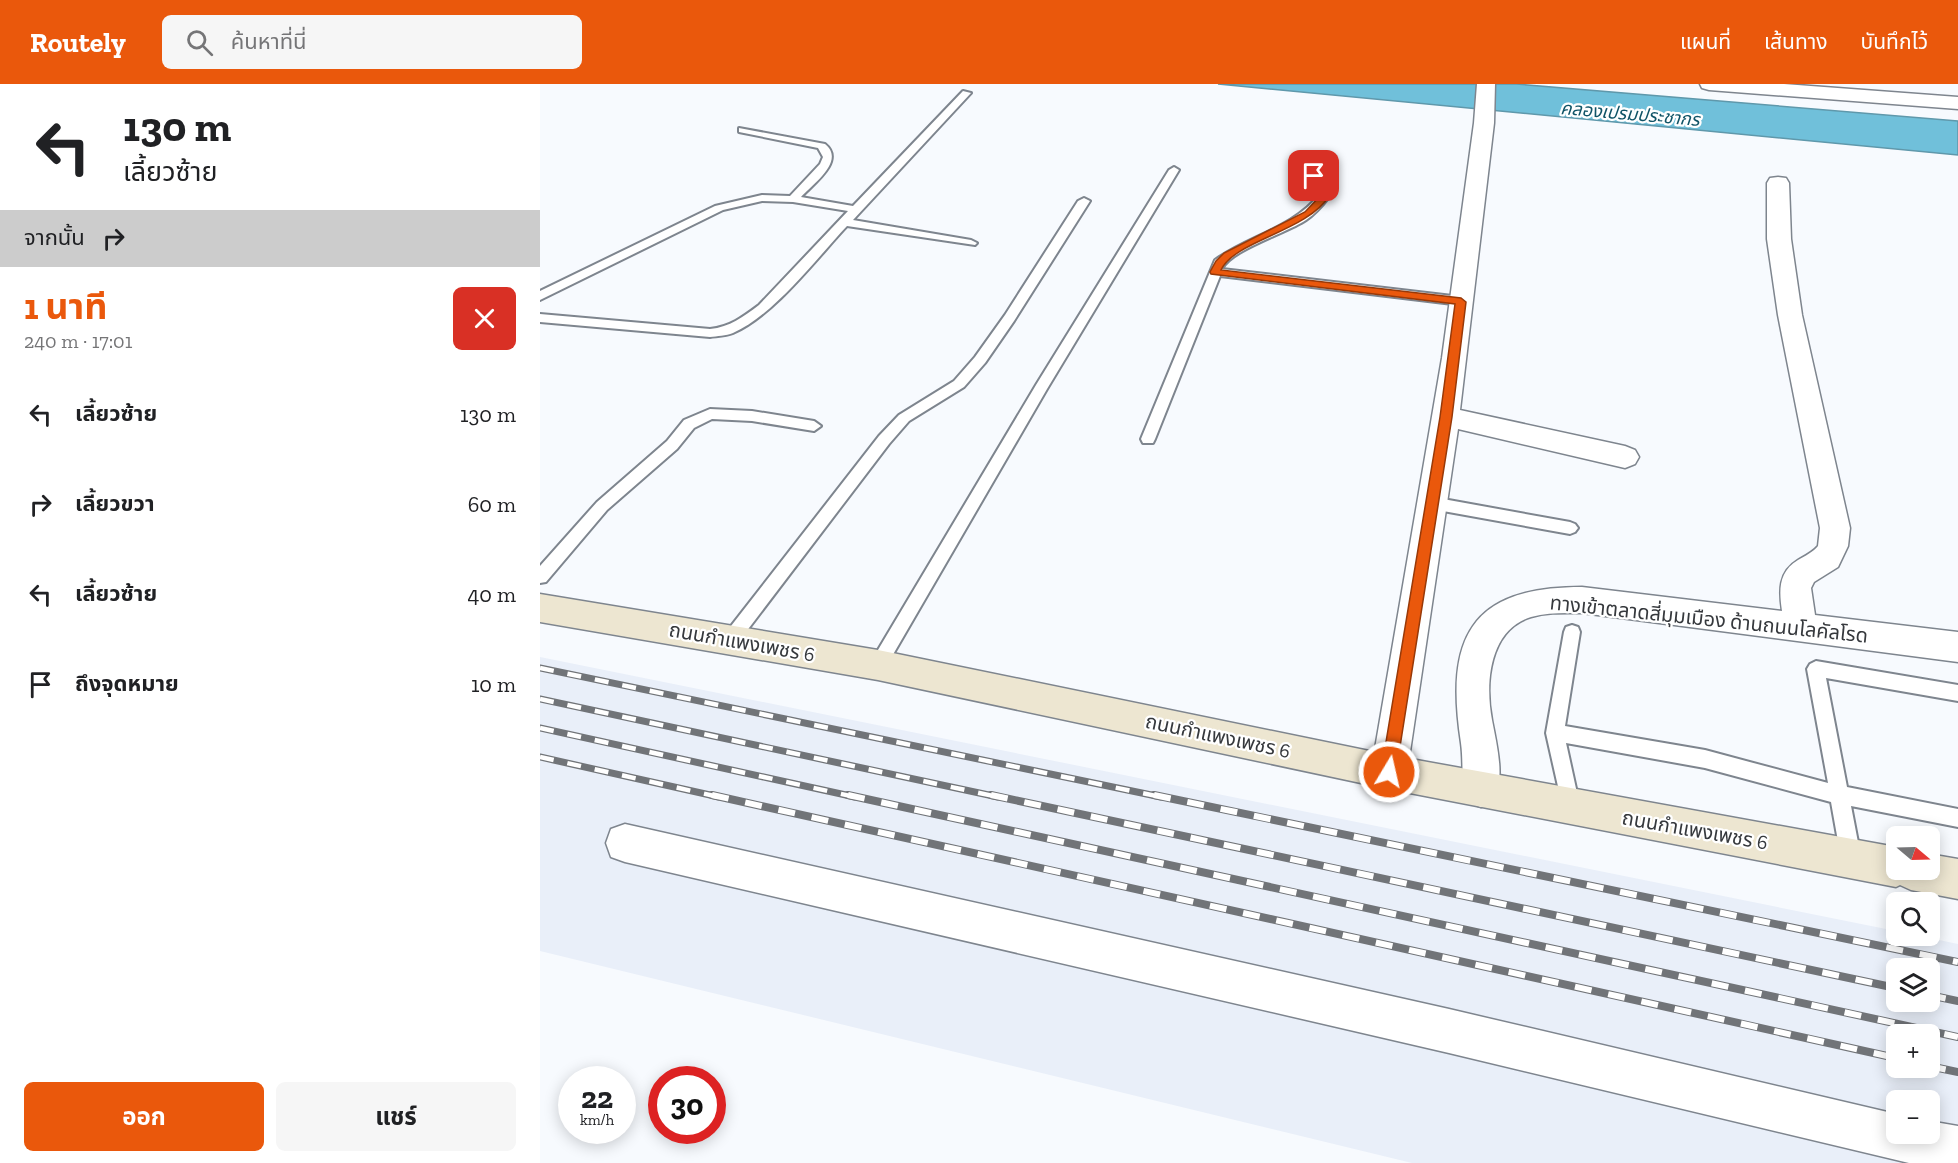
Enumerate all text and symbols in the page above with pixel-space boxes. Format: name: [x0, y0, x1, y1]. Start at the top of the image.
search box: [162, 15, 582, 69]
text: Routely: [30, 26, 126, 59]
icon: search: [183, 26, 216, 59]
text: ค้นหาที่นี่: [231, 28, 307, 55]
text: แผนที่: [1680, 29, 1731, 54]
text: เส้นทาง: [1764, 29, 1828, 54]
text: บันทึกไว้: [1861, 29, 1928, 54]
water label: คลองเปรมประชากร: [1559, 97, 1702, 131]
text: 130 m: [123, 101, 231, 152]
icon: left: [24, 108, 102, 186]
pin: [1288, 150, 1339, 201]
text: เลี้ยวซ้าย: [123, 156, 217, 188]
icon: arrive: [1297, 159, 1330, 192]
icon: right: [97, 222, 130, 255]
text: จากนั้น: [24, 224, 85, 251]
text: 1 นาที: [24, 285, 107, 328]
button: close: [453, 287, 516, 350]
text: 240 m · 17:01: [24, 329, 132, 353]
icon: left: [24, 398, 57, 431]
text: เลี้ยวซ้าย: [75, 400, 157, 427]
text: 130 m: [460, 401, 516, 428]
icon: right: [24, 488, 57, 521]
text: เลี้ยวขวา: [75, 490, 155, 517]
text: 60 m: [468, 491, 516, 518]
icon: left: [24, 578, 57, 611]
text: เลี้ยวซ้าย: [75, 580, 157, 607]
text: 40 m: [467, 581, 516, 608]
street label: ทางเข้าตลาดสี่มุมเมือง ด้านถนนโลคัลโรด: [1549, 588, 1869, 648]
street label: ถนนกำแพงเพชร 6: [667, 617, 817, 667]
icon: arrive: [24, 668, 57, 701]
text: ถึงจุดหมาย: [75, 670, 179, 697]
text: 10 m: [471, 671, 516, 698]
street label: ถนนกำแพงเพชร 6: [1143, 709, 1293, 763]
position arrow: [1357, 740, 1421, 804]
street label: ถนนกำแพงเพชร 6: [1620, 805, 1770, 855]
north arrow: [1886, 826, 1940, 880]
map controls: [1886, 826, 1940, 1144]
button: search: [1886, 892, 1940, 946]
button: layers: [1886, 958, 1940, 1012]
button: +: [1886, 1024, 1940, 1078]
speed limit sign: 30: [648, 1066, 726, 1144]
text: 22: [581, 1080, 613, 1116]
button: ออก: [24, 1082, 264, 1151]
button: แชร์: [276, 1082, 516, 1151]
button: −: [1886, 1090, 1940, 1144]
text: km/h: [580, 1111, 614, 1129]

